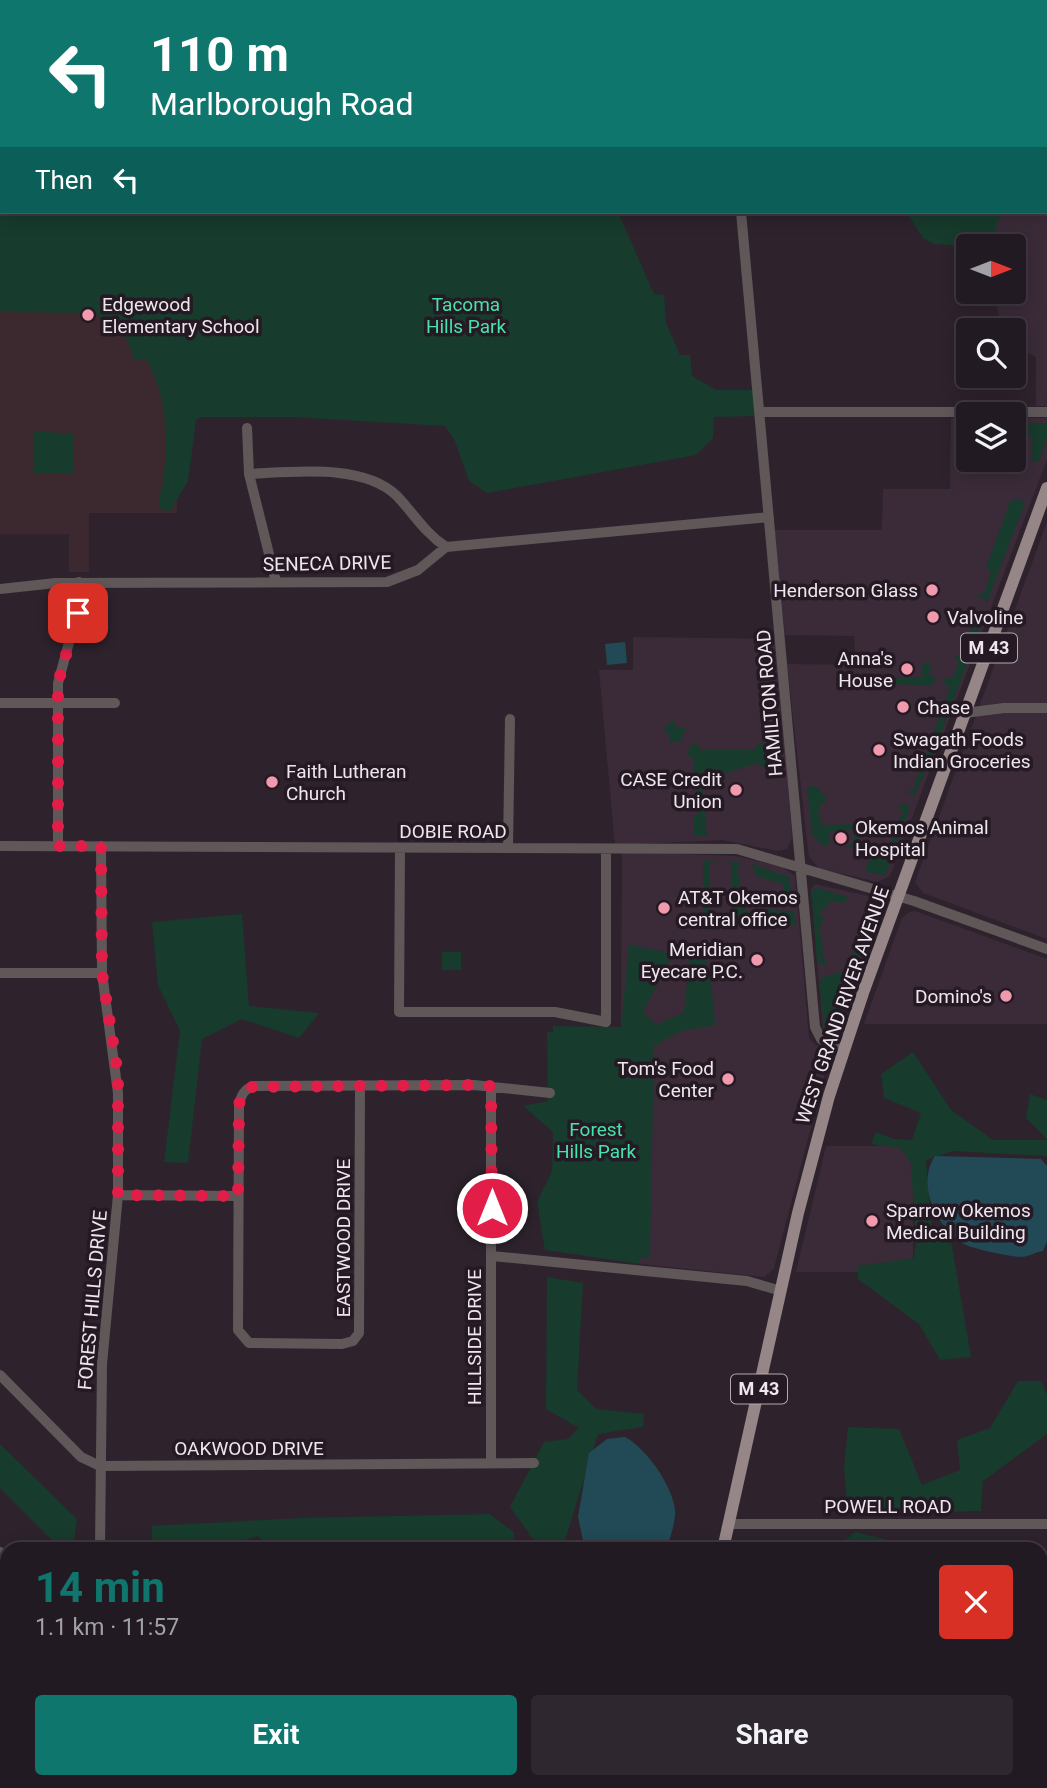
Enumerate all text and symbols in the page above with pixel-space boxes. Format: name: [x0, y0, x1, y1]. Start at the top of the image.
text: 110 m: [150, 26, 289, 83]
icon: left: [35, 28, 126, 119]
text: Marlborough Road: [150, 85, 414, 123]
icon: left: [107, 161, 145, 199]
text: Then: [35, 165, 93, 195]
north arrow: [956, 234, 1026, 304]
map controls: [956, 234, 1026, 472]
place label: Edgewood Elementary School: [102, 293, 260, 338]
park label: Tacoma Hills Park: [426, 293, 506, 338]
marker: Edgewood Elementary School: [80, 307, 96, 323]
button: search: [956, 318, 1026, 388]
button: layers: [956, 402, 1026, 472]
street label: SENECA DRIVE: [263, 551, 391, 576]
place label: Henderson Glass: [773, 579, 918, 602]
marker: Henderson Glass: [924, 582, 940, 598]
pin: [48, 583, 108, 643]
icon: arrive: [59, 594, 97, 632]
place label: Valvoline: [947, 606, 1023, 629]
marker: Valvoline: [925, 609, 941, 625]
street label: HAMILTON ROAD: [752, 629, 787, 777]
road number: M 43: [961, 634, 1017, 662]
place label: Anna's House: [838, 647, 893, 692]
marker: Anna's House: [899, 661, 915, 677]
place label: Chase: [917, 696, 970, 719]
marker: Chase: [895, 699, 911, 715]
place label: Swagath Foods Indian Groceries: [893, 728, 1031, 773]
marker: Swagath Foods Indian Groceries: [871, 742, 887, 758]
place label: Faith Lutheran Church: [286, 760, 407, 805]
place label: CASE Credit Union: [620, 768, 722, 813]
marker: Faith Lutheran Church: [264, 774, 280, 790]
marker: CASE Credit Union: [728, 782, 744, 798]
place label: Okemos Animal Hospital: [855, 816, 989, 861]
street label: DOBIE ROAD: [399, 820, 507, 843]
marker: Okemos Animal Hospital: [833, 830, 849, 846]
street label: WEST GRAND RIVER AVENUE: [791, 883, 894, 1127]
place label: AT&T Okemos central office: [678, 886, 798, 931]
marker: AT&T Okemos central office: [656, 900, 672, 916]
place label: Meridian Eyecare P.C.: [641, 938, 743, 983]
marker: Meridian Eyecare P.C.: [749, 952, 765, 968]
place label: Domino's: [915, 985, 992, 1008]
marker: Domino's: [998, 988, 1014, 1004]
place label: Tom's Food Center: [617, 1057, 715, 1102]
marker: Tom's Food Center: [720, 1071, 736, 1087]
park label: Forest Hills Park: [556, 1118, 636, 1163]
street label: EASTWOOD DRIVE: [332, 1159, 355, 1317]
position arrow: [455, 1171, 529, 1245]
place label: Sparrow Okemos Medical Building: [886, 1199, 1031, 1244]
street label: FOREST HILLS DRIVE: [73, 1209, 112, 1391]
marker: Sparrow Okemos Medical Building: [864, 1213, 880, 1229]
street label: HILLSIDE DRIVE: [463, 1269, 486, 1405]
road number: M 43: [731, 1374, 787, 1404]
street label: OAKWOOD DRIVE: [174, 1437, 324, 1460]
street label: POWELL ROAD: [824, 1495, 952, 1518]
text: 14 min: [35, 1563, 165, 1612]
button: close: [939, 1565, 1013, 1639]
text: 1.1 km · 11:57: [35, 1614, 179, 1641]
button: Exit: [35, 1695, 517, 1775]
button: Share: [531, 1695, 1013, 1775]

